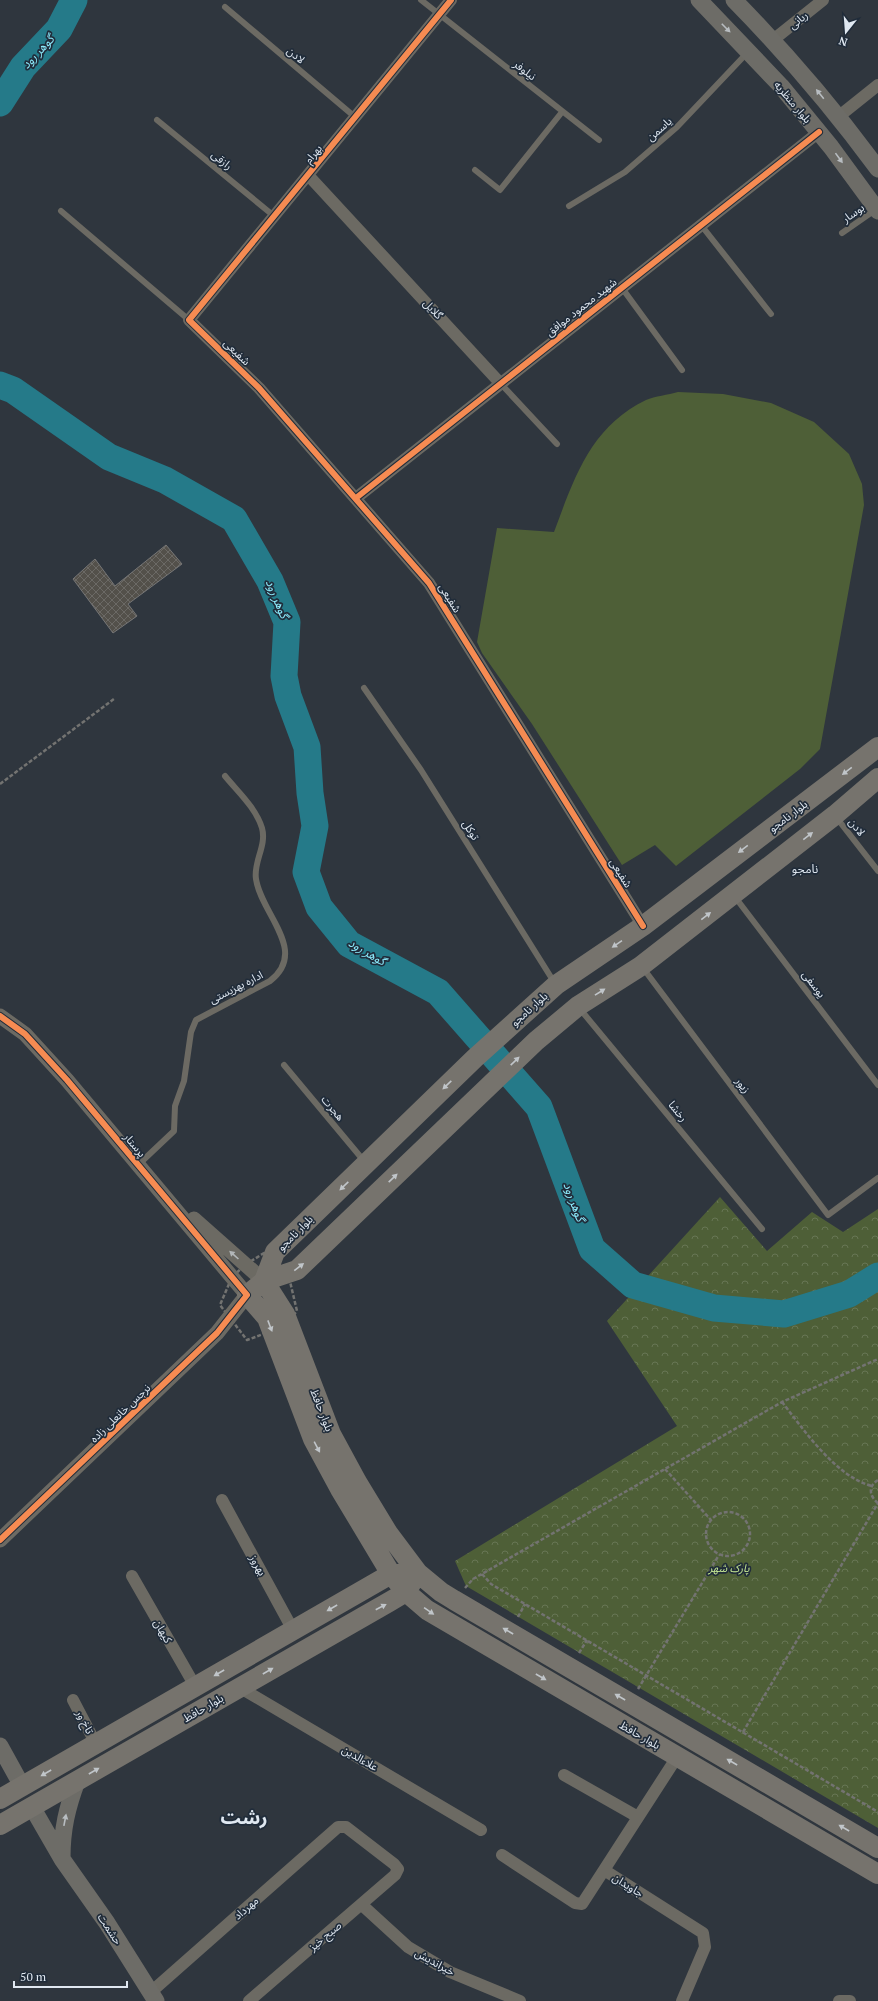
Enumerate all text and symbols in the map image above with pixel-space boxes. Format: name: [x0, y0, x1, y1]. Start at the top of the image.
street label: ربانی: [785, 8, 811, 32]
north arrow: [826, 12, 866, 52]
one-way arrow: [721, 23, 731, 33]
water label: گوهر رود: [18, 30, 58, 72]
text: N: [836, 33, 849, 49]
street label: لادن: [284, 43, 308, 67]
street label: نیلوفر: [510, 56, 539, 83]
street label: بلوار منظریه: [771, 78, 815, 126]
one-way arrow: [815, 89, 824, 100]
street label: یاسمن: [643, 114, 675, 144]
street label: بهرام: [301, 142, 326, 167]
street label: رازقی: [209, 147, 235, 173]
one-way arrow: [835, 153, 843, 163]
street label: بوسار: [838, 200, 867, 226]
street label: شهید محمود موافق: [543, 275, 620, 339]
street label: گلایل: [420, 296, 446, 322]
street label: شفیعی: [221, 336, 254, 368]
water label: گوهر رود: [263, 577, 293, 622]
street label: شفیعی: [436, 581, 465, 616]
one-way arrow: [842, 766, 852, 774]
street label: بلوار نامجو: [766, 797, 810, 835]
street label: لادن: [846, 815, 868, 839]
street label: توکل: [459, 817, 483, 843]
one-way arrow: [802, 831, 813, 840]
one-way arrow: [738, 845, 749, 854]
street label: شفیعی: [607, 856, 636, 891]
district label: نامجو: [792, 861, 818, 876]
one-way arrow: [700, 912, 711, 920]
water label: گوهر رود: [346, 935, 390, 970]
one-way arrow: [611, 940, 622, 948]
street label: اداره بهزیستی: [207, 967, 265, 1007]
street label: یوسفی: [799, 968, 829, 1000]
one-way arrow: [595, 988, 605, 996]
street label: بلوار نامجو: [508, 989, 550, 1029]
one-way arrow: [510, 1057, 520, 1066]
street label: زیور: [732, 1074, 753, 1096]
one-way arrow: [442, 1081, 452, 1090]
street label: هجرت: [318, 1093, 348, 1123]
street label: رخشا: [665, 1098, 691, 1124]
street label: پرستار: [119, 1129, 149, 1161]
one-way arrow: [388, 1173, 399, 1182]
water label: گوهر رود: [560, 1180, 589, 1225]
one-way arrow: [339, 1181, 349, 1190]
street label: بلوار نامجو: [274, 1212, 316, 1254]
one-way arrow: [229, 1251, 240, 1260]
one-way arrow: [294, 1263, 305, 1271]
one-way arrow: [268, 1320, 274, 1332]
street label: نرجس خانعلی زاده: [87, 1381, 153, 1445]
street label: بلوار حافظ: [307, 1387, 337, 1433]
one-way arrow: [314, 1441, 321, 1453]
street label: بهروز: [246, 1551, 269, 1578]
park label: پارک شهر: [708, 1561, 750, 1576]
one-way arrow: [375, 1603, 386, 1610]
one-way arrow: [326, 1605, 338, 1612]
one-way arrow: [423, 1607, 434, 1615]
street label: کیهان: [151, 1617, 176, 1646]
one-way arrow: [502, 1628, 514, 1635]
one-way arrow: [262, 1667, 274, 1674]
one-way arrow: [213, 1669, 225, 1676]
one-way arrow: [535, 1673, 547, 1680]
street label: بلوار حافظ: [180, 1691, 226, 1725]
one-way arrow: [614, 1693, 626, 1700]
street label: تاخ ور: [72, 1707, 97, 1737]
street label: بلوار حافظ: [617, 1718, 663, 1752]
street label: علاءالدین: [339, 1742, 381, 1774]
one-way arrow: [726, 1759, 738, 1766]
one-way arrow: [88, 1767, 100, 1774]
one-way arrow: [40, 1769, 52, 1776]
district label: رشت: [221, 1804, 267, 1829]
one-way arrow: [62, 1814, 68, 1826]
one-way arrow: [838, 1825, 850, 1832]
street label: جاویدان: [610, 1870, 647, 1900]
street label: مهرداد: [231, 1893, 262, 1923]
street label: حشمت: [95, 1911, 125, 1948]
street label: صبح خیز: [305, 1918, 345, 1955]
street label: خیراندیش: [413, 1945, 458, 1979]
scale bar: [14, 1963, 127, 1989]
text: 50 m: [20, 1969, 47, 1984]

